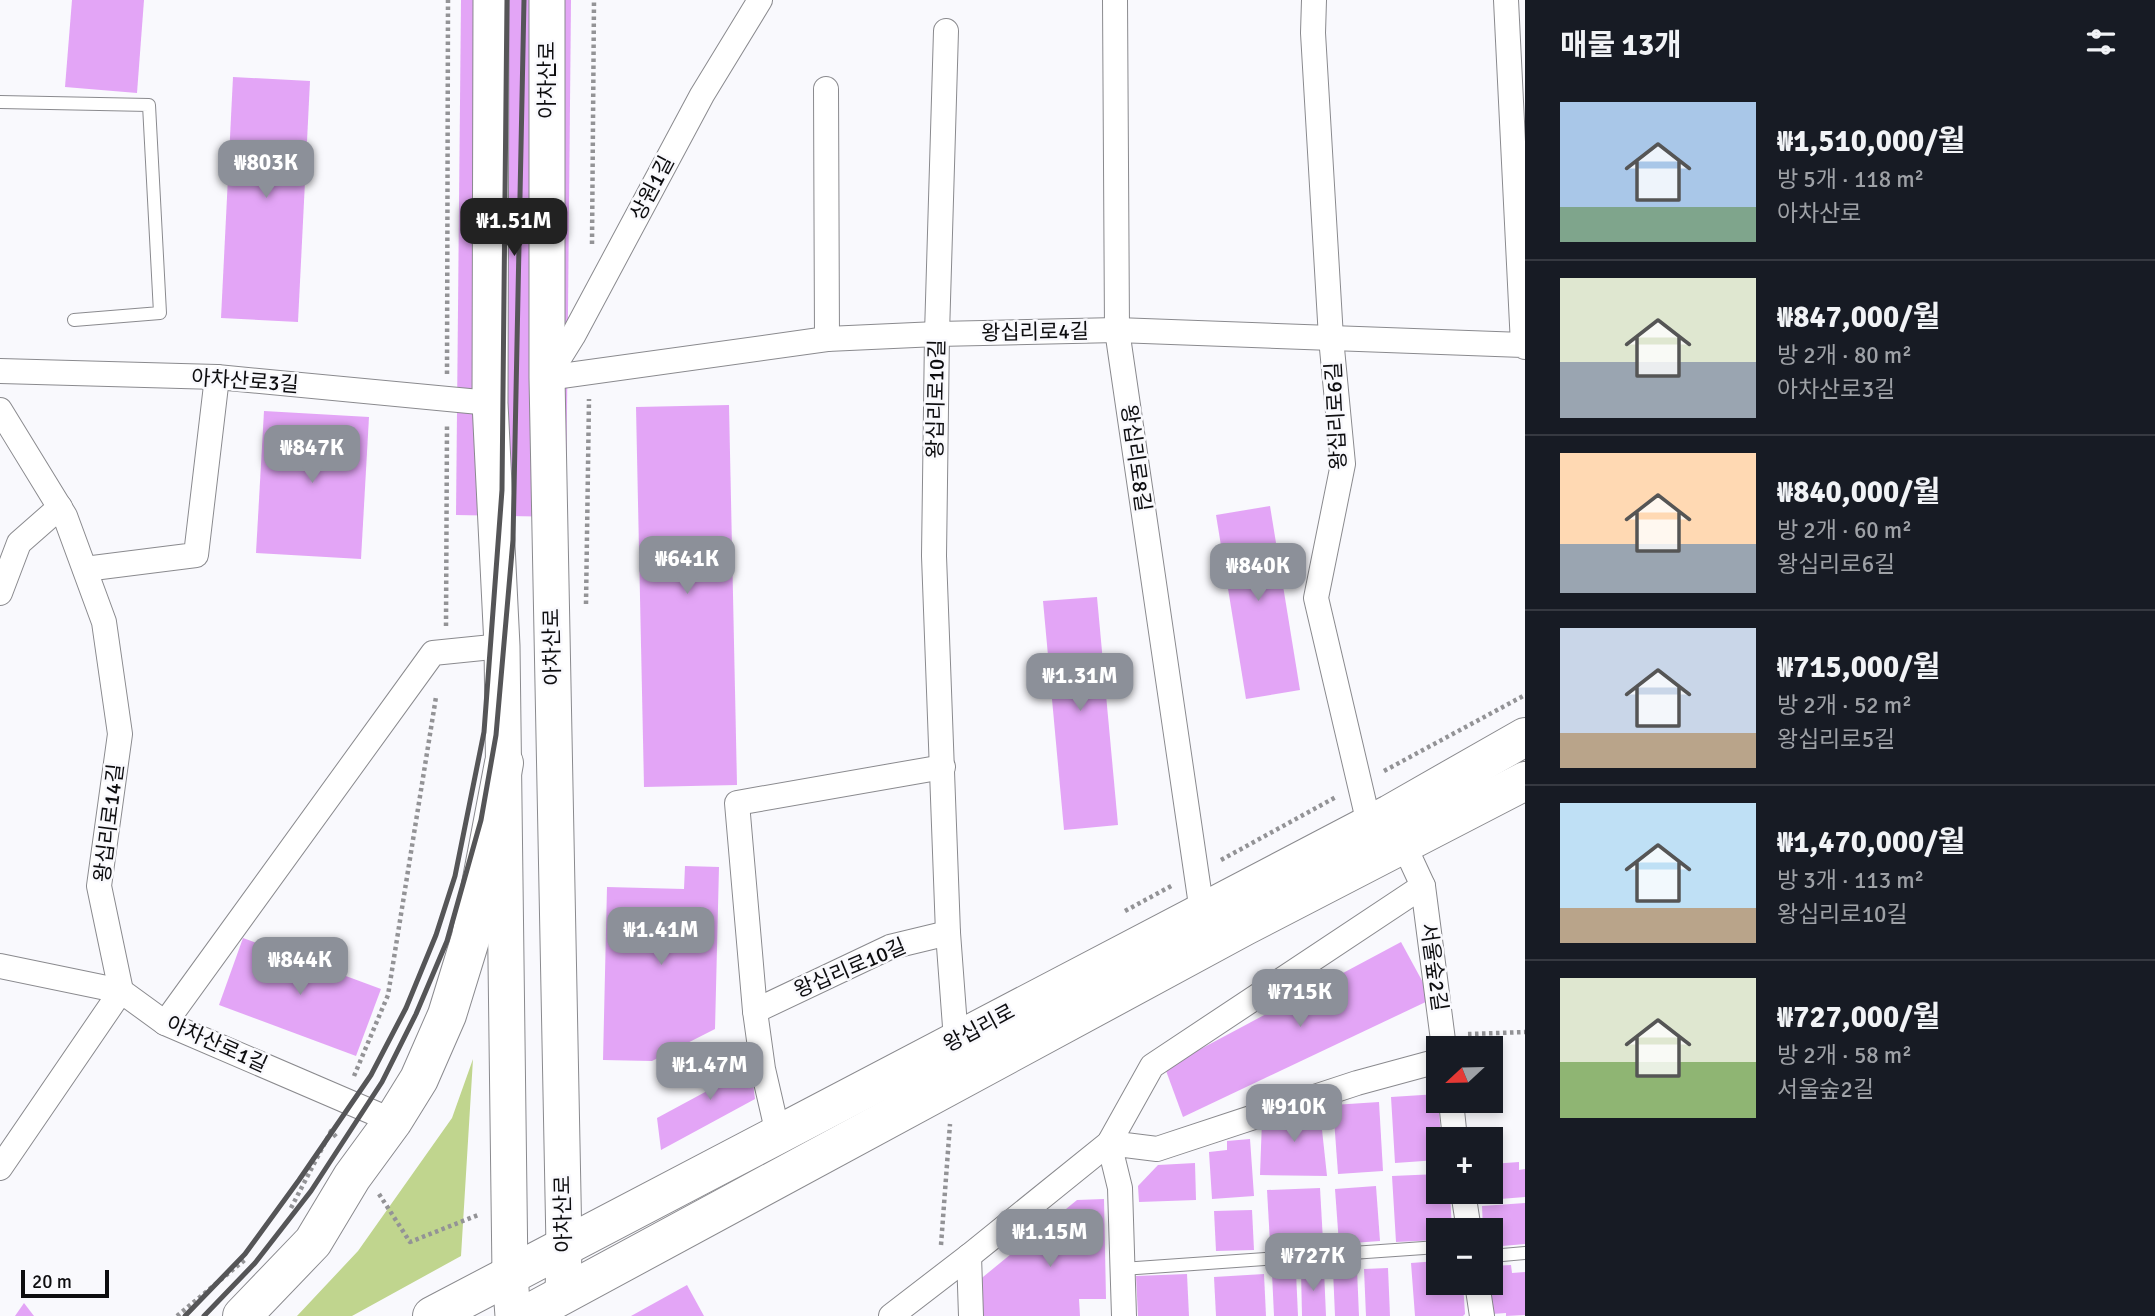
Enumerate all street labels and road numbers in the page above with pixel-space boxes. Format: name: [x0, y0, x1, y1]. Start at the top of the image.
street label: 아차산로: [534, 41, 560, 119]
street label: 상원1길: [624, 151, 680, 225]
street label: 왕십리로4길: [981, 318, 1089, 346]
street label: 왕십리로10길: [922, 339, 950, 459]
street label: 왕십리로6길: [1320, 361, 1352, 471]
street label: 아차산로3길: [190, 364, 300, 398]
street label: 왕십리로8길: [1116, 403, 1156, 513]
street label: 아차산로: [538, 608, 566, 686]
street label: 왕십리로14길: [89, 762, 129, 884]
street label: 서울숲2길: [1415, 921, 1453, 1013]
street label: 왕십리로10길: [790, 933, 910, 1003]
street label: 왕십리로: [939, 998, 1019, 1058]
street label: 아차산로1길: [162, 1010, 272, 1078]
street label: 아차산로: [549, 1175, 577, 1253]

